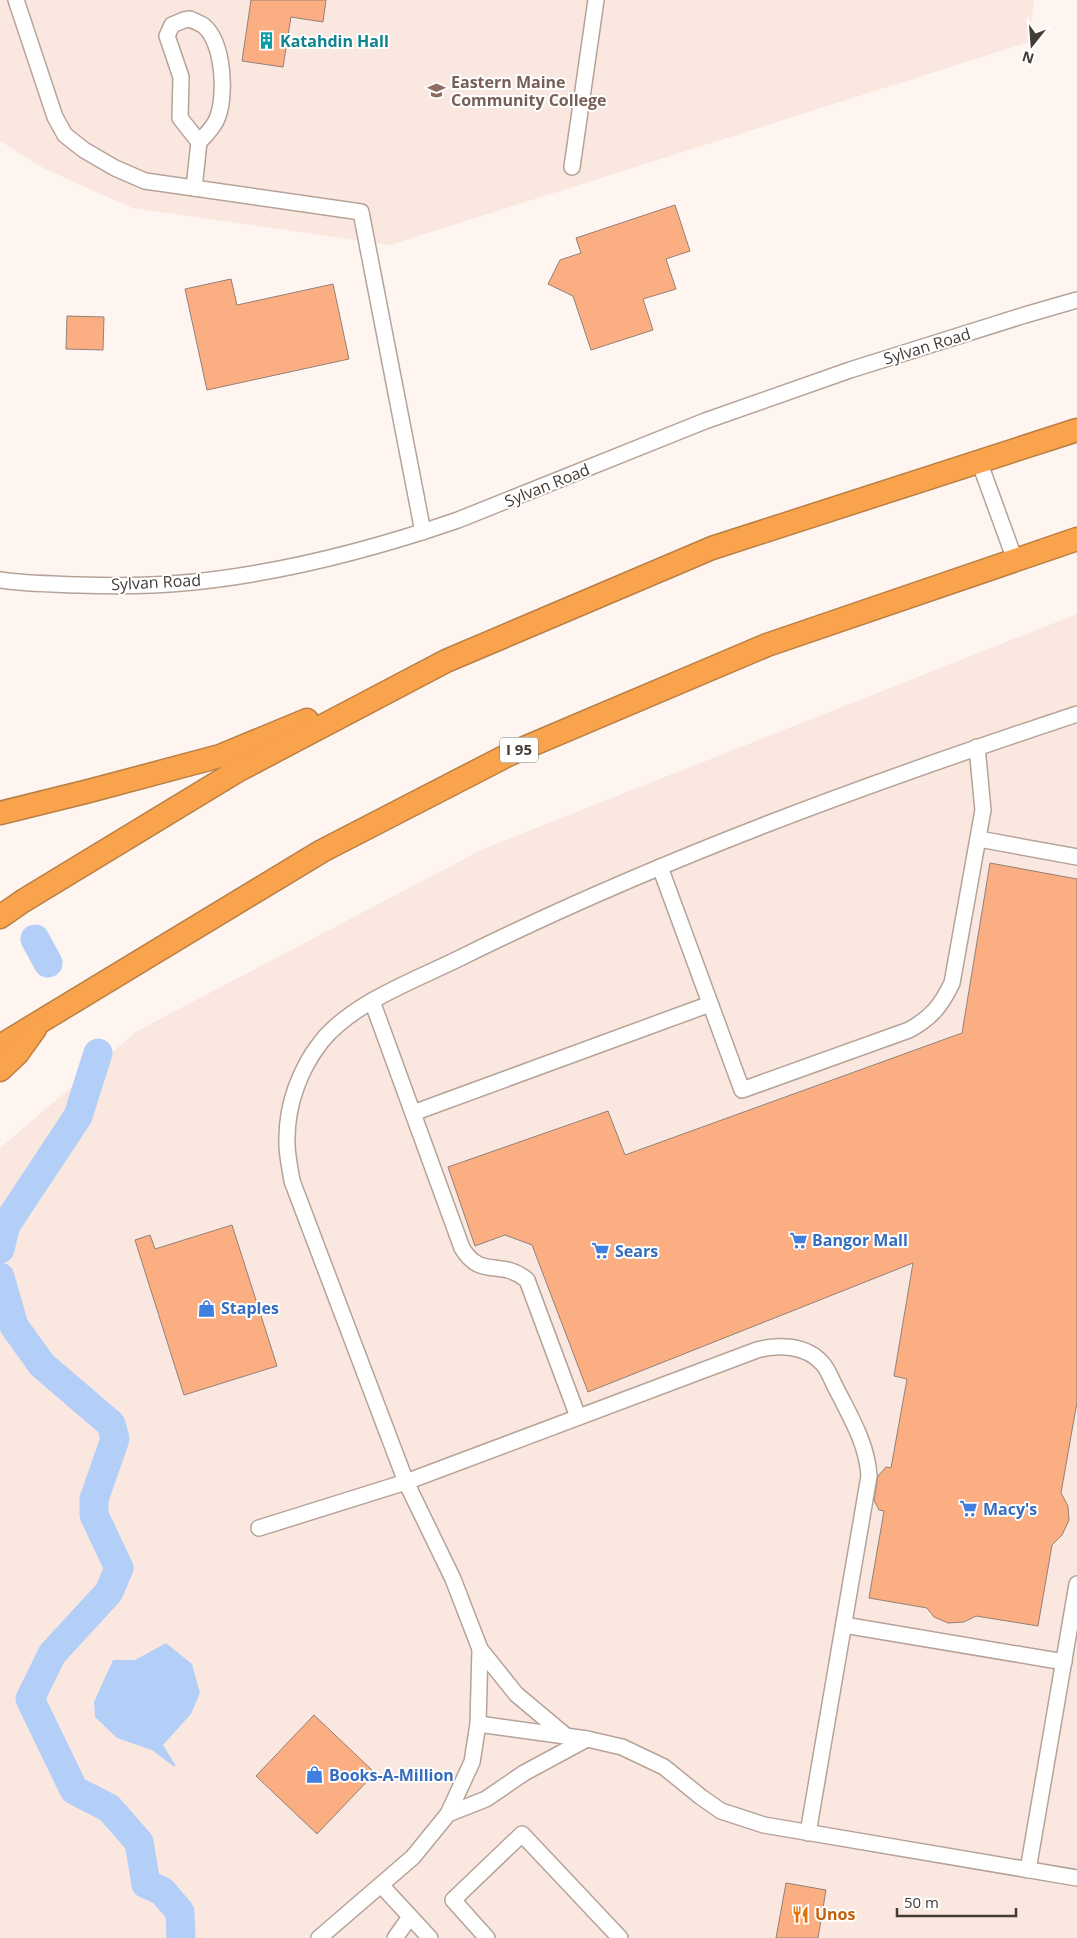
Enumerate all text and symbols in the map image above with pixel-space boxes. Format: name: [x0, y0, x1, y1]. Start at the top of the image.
north arrow: [1007, 20, 1057, 70]
place label: Katahdin Hall: [280, 30, 389, 52]
building icon: Katahdin Hall: [256, 31, 276, 51]
text: N: [1020, 47, 1036, 69]
place label: Eastern Maine Community College: [451, 71, 606, 111]
school or university icon: Eastern Maine Community College: [427, 81, 447, 101]
street label: Sylvan Road: [881, 322, 973, 370]
street label: Sylvan Road: [501, 458, 593, 512]
street label: Sylvan Road: [111, 569, 201, 595]
road number: I 95: [500, 738, 538, 762]
place label: Bangor Mall: [812, 1229, 908, 1251]
supermarket icon: Bangor Mall: [788, 1230, 808, 1250]
place label: Sears: [615, 1240, 658, 1262]
supermarket icon: Sears: [591, 1241, 611, 1261]
place label: Staples: [221, 1297, 279, 1319]
shop icon: Staples: [197, 1298, 217, 1318]
place label: Macy's: [983, 1498, 1037, 1520]
supermarket icon: Macy's: [959, 1499, 979, 1519]
place label: Books-A-Million: [329, 1764, 454, 1786]
shop icon: Books-A-Million: [305, 1765, 325, 1785]
scale bar: [897, 1886, 1016, 1918]
text: 50 m: [904, 1892, 939, 1912]
place label: Unos: [815, 1903, 856, 1925]
restaurant icon: Unos: [791, 1904, 811, 1924]

